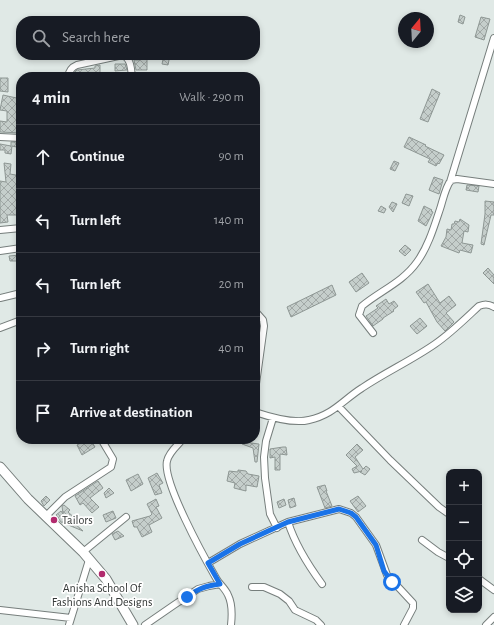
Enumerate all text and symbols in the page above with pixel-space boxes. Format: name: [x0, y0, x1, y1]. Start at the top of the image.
north arrow: [398, 12, 434, 48]
search box: [16, 16, 260, 60]
icon: search: [30, 27, 52, 49]
text: Search here: [62, 30, 130, 45]
text: 4 min: [32, 89, 70, 106]
text: Walk · 290 m: [179, 91, 244, 104]
icon: ahead: [32, 146, 54, 168]
text: Continue: [70, 149, 125, 164]
text: 90 m: [218, 150, 244, 163]
icon: left: [32, 210, 54, 232]
text: Turn left: [70, 213, 121, 228]
text: 140 m: [214, 214, 244, 227]
icon: left: [32, 274, 54, 296]
text: Turn left: [70, 277, 121, 292]
text: 20 m: [219, 278, 244, 291]
icon: right: [32, 338, 54, 360]
text: Turn right: [70, 341, 129, 356]
text: 40 m: [218, 342, 244, 355]
icon: arrive: [32, 402, 54, 424]
text: Arrive at destination: [70, 405, 193, 420]
map controls: [446, 469, 482, 613]
button: +: [446, 469, 482, 505]
button: −: [446, 505, 482, 541]
place label: Tailors: [62, 514, 93, 526]
marker: Tailors: [49, 515, 59, 525]
button: locate: [446, 541, 482, 577]
marker: Anisha School Of Fashions And Designs: [97, 569, 107, 579]
route start: [383, 573, 401, 591]
button: layers: [446, 577, 482, 613]
place label: Anisha School Of Fashions And Designs: [52, 582, 152, 608]
route end: [178, 588, 196, 606]

